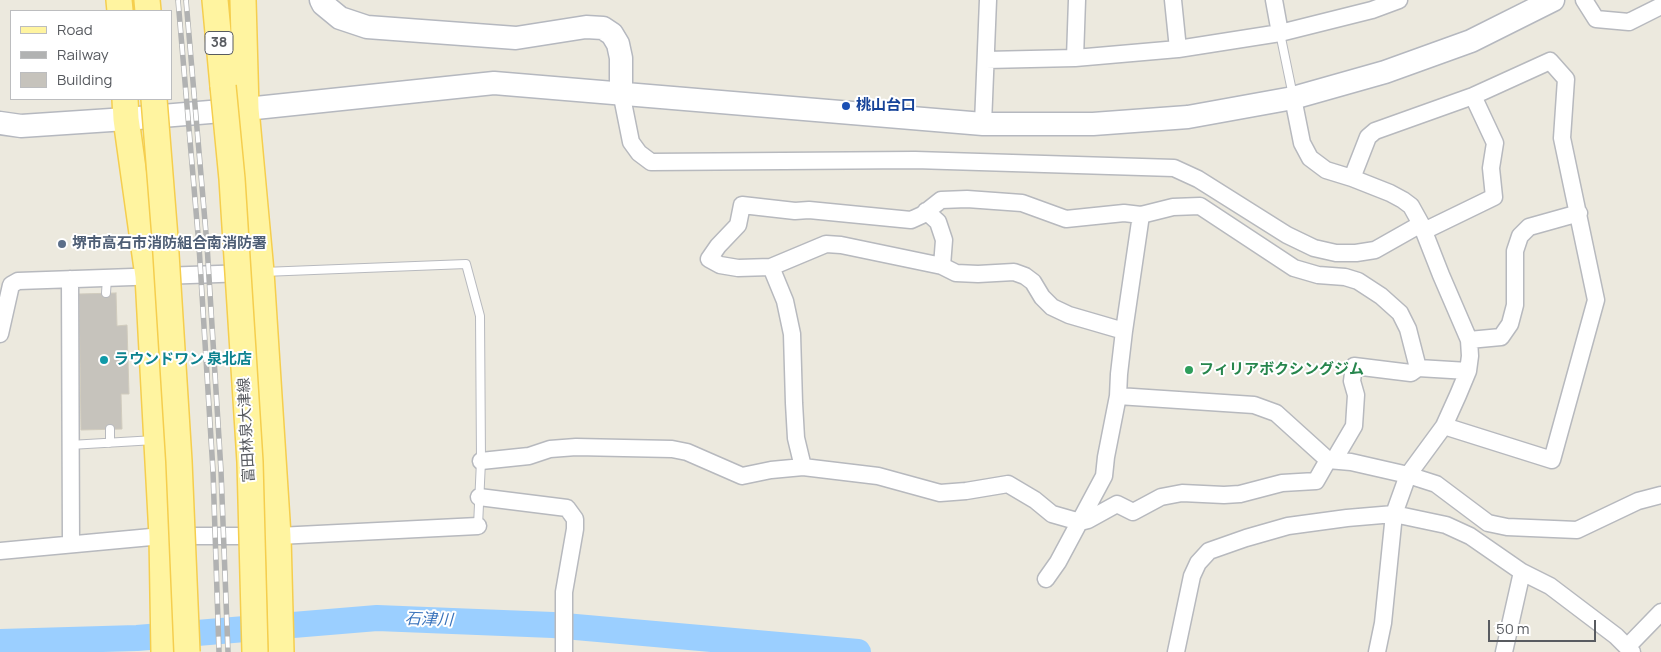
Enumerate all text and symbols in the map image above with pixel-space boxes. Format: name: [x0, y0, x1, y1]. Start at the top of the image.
legend: [10, 10, 172, 100]
text: Road: [57, 19, 93, 40]
road number: 38: [205, 32, 233, 54]
text: Railway: [57, 44, 109, 65]
text: Building: [57, 69, 112, 90]
place label: 桃山台口: [856, 97, 916, 115]
marker: 桃山台口: [840, 100, 852, 112]
place label: 堺市高石市消防組合南消防署: [72, 235, 267, 253]
marker: 堺市高石市消防組合南消防署: [56, 238, 68, 250]
place label: ラウンドワン 泉北店: [114, 351, 252, 369]
marker: ラウンドワン 泉北店: [98, 354, 110, 366]
place label: フィリアボクシングジム: [1199, 361, 1364, 379]
marker: フィリアボクシングジム: [1183, 364, 1195, 376]
street label: 富田林泉大津線: [235, 377, 259, 483]
water label: 石津川: [405, 610, 453, 630]
scale bar: [1491, 610, 1598, 642]
text: 50 m: [1496, 618, 1530, 639]

